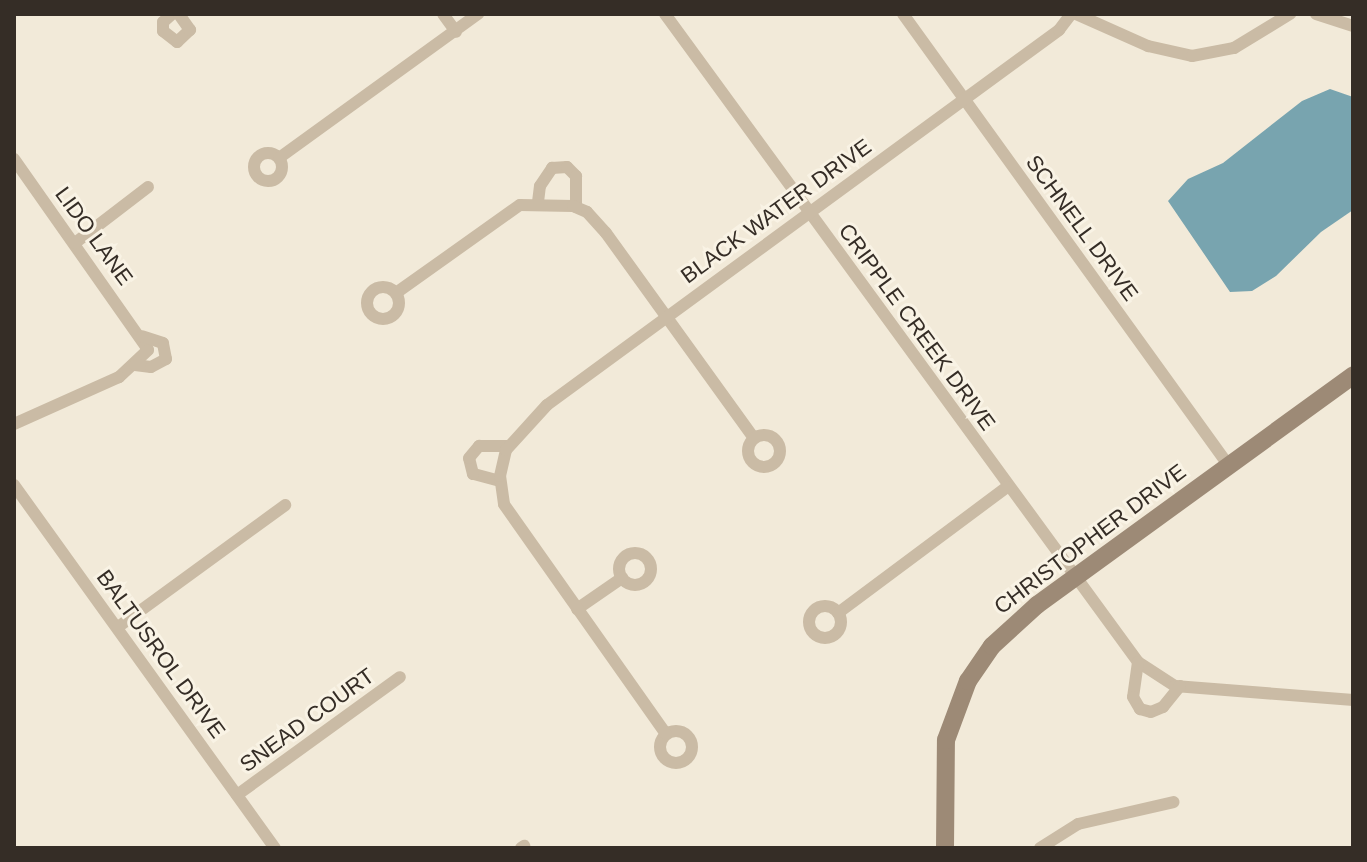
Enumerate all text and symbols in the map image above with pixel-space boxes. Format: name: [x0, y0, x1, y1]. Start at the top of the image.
street label: BLACK WATER DRIVE: [676, 133, 876, 289]
street label: SCHNELL DRIVE: [1020, 150, 1144, 306]
street label: LIDO LANE: [50, 182, 138, 290]
street label: CRIPPLE CREEK DRIVE: [833, 218, 1001, 436]
street label: CHRISTOPHER DRIVE: [989, 458, 1191, 620]
street label: BALTUSROL DRIVE: [91, 564, 231, 744]
street label: SNEAD COURT: [235, 662, 379, 778]

